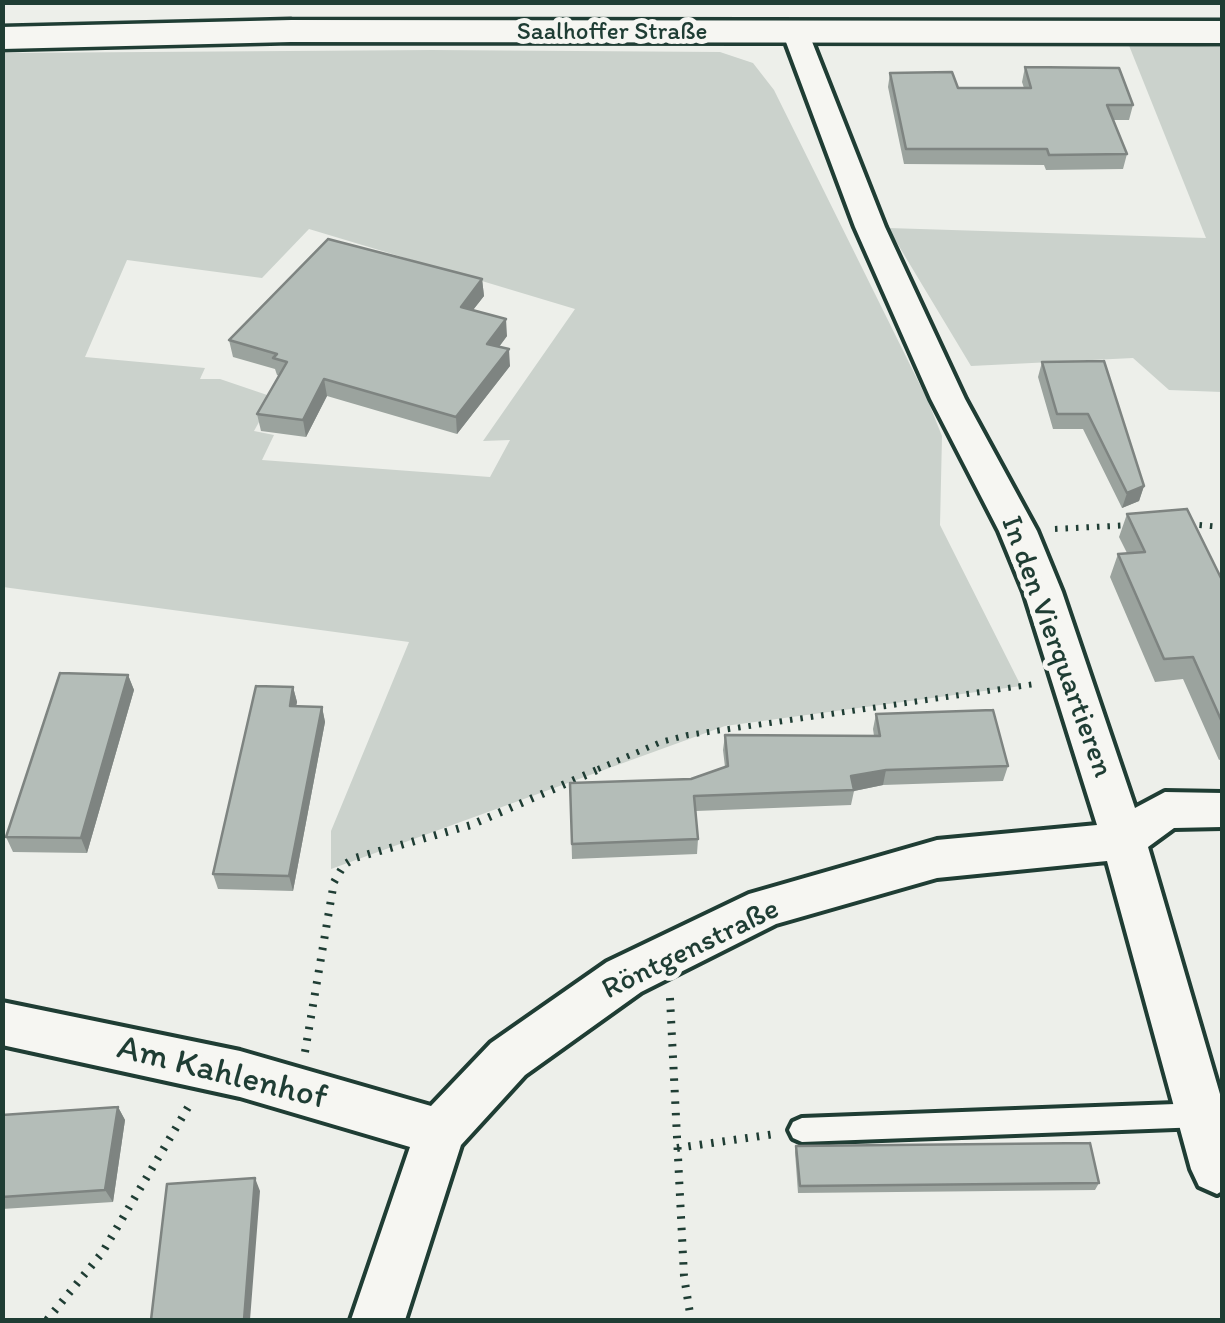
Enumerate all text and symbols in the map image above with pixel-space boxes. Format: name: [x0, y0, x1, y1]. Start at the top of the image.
street label: Saalhoffer Straße: [517, 18, 707, 48]
street label: In den Vierquartieren: [992, 511, 1120, 783]
street label: Röntgenstraße: [597, 892, 785, 1008]
street label: Am Kahlenhof: [112, 1028, 332, 1120]

